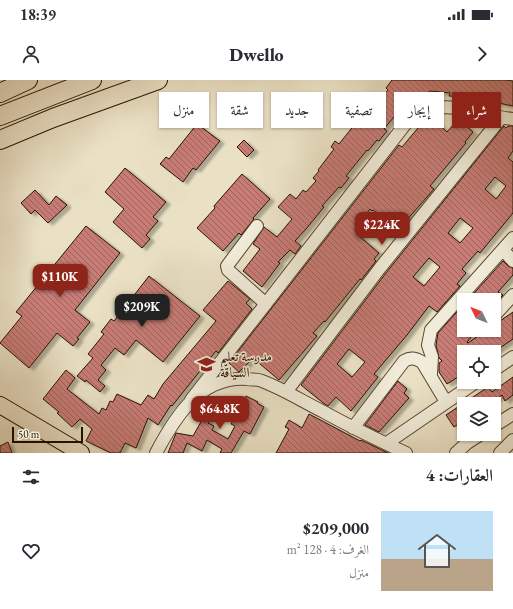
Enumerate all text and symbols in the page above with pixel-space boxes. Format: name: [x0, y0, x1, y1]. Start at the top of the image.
text: 18:39: [20, 5, 56, 24]
icon: person: [20, 43, 42, 65]
text: Dwello: [229, 43, 284, 66]
icon: forward: [471, 43, 493, 65]
chip: منزل: [159, 92, 209, 128]
chip: شقة: [217, 92, 263, 128]
chip: جديد: [271, 92, 323, 128]
chip: تصفية: [331, 92, 386, 128]
chip: إيجار: [394, 92, 444, 128]
chip: شراء: [452, 92, 501, 128]
pin: $224K: [354, 212, 410, 246]
text: $224K: [364, 216, 400, 233]
pin: $110K: [32, 264, 88, 298]
text: $110K: [42, 268, 78, 285]
north arrow: [457, 293, 501, 337]
map controls: [457, 293, 501, 441]
pin: $209K: [114, 294, 170, 328]
text: $209K: [124, 298, 160, 315]
button: locate: [457, 345, 501, 389]
place label: مدرسة تعليم السياقة: [220, 347, 272, 381]
school or university icon: مدرسة تعليم السياقة: [197, 354, 217, 374]
pin: $64.8K: [187, 396, 253, 430]
button: layers: [457, 397, 501, 441]
text: $64.8K: [200, 400, 240, 417]
scale bar: [12, 425, 83, 444]
text: 50 m: [18, 427, 39, 441]
text: العقارات: 4: [426, 464, 493, 486]
icon: filters: [20, 466, 42, 488]
text: $209,000: [303, 517, 369, 539]
icon: home: [413, 527, 461, 575]
icon: heart: [20, 540, 42, 562]
text: الغرف: 4 · 128 m²: [287, 541, 369, 558]
text: منزل: [349, 564, 369, 581]

